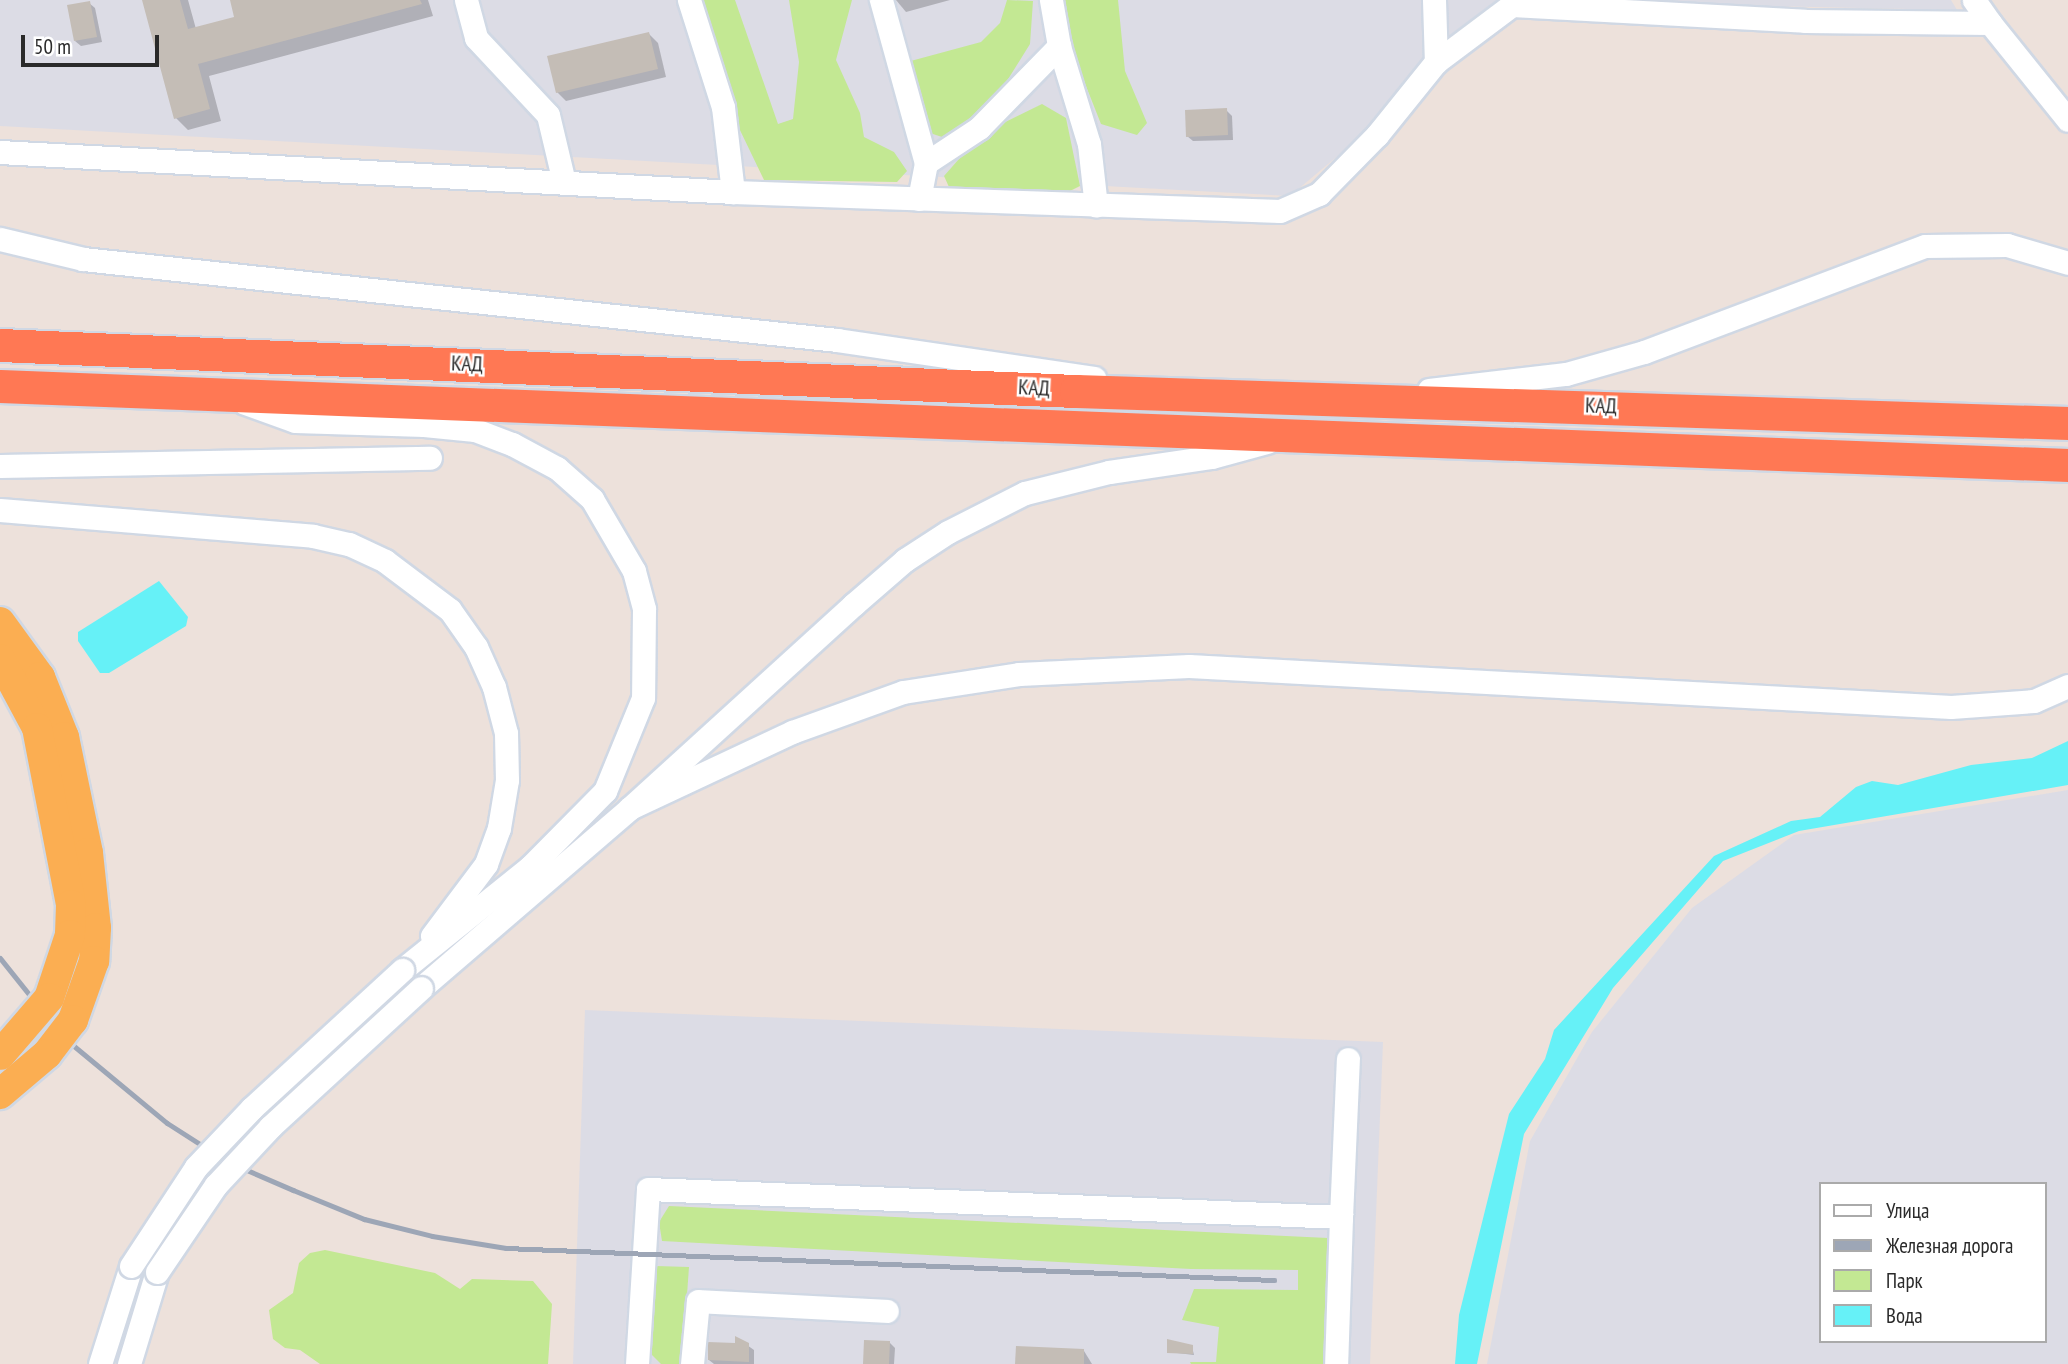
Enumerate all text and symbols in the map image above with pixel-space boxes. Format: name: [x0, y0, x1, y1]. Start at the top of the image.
scale bar: [24, 21, 163, 65]
text: 50 m: [34, 33, 71, 60]
street label: КАД: [451, 351, 483, 377]
street label: КАД: [1018, 375, 1050, 401]
street label: КАД: [1585, 393, 1617, 419]
legend: [1820, 1182, 2047, 1343]
text: Улица: [1886, 1197, 1929, 1224]
text: Железная дорога: [1886, 1232, 2013, 1259]
text: Парк: [1886, 1267, 1923, 1294]
text: Вода: [1886, 1302, 1923, 1329]

